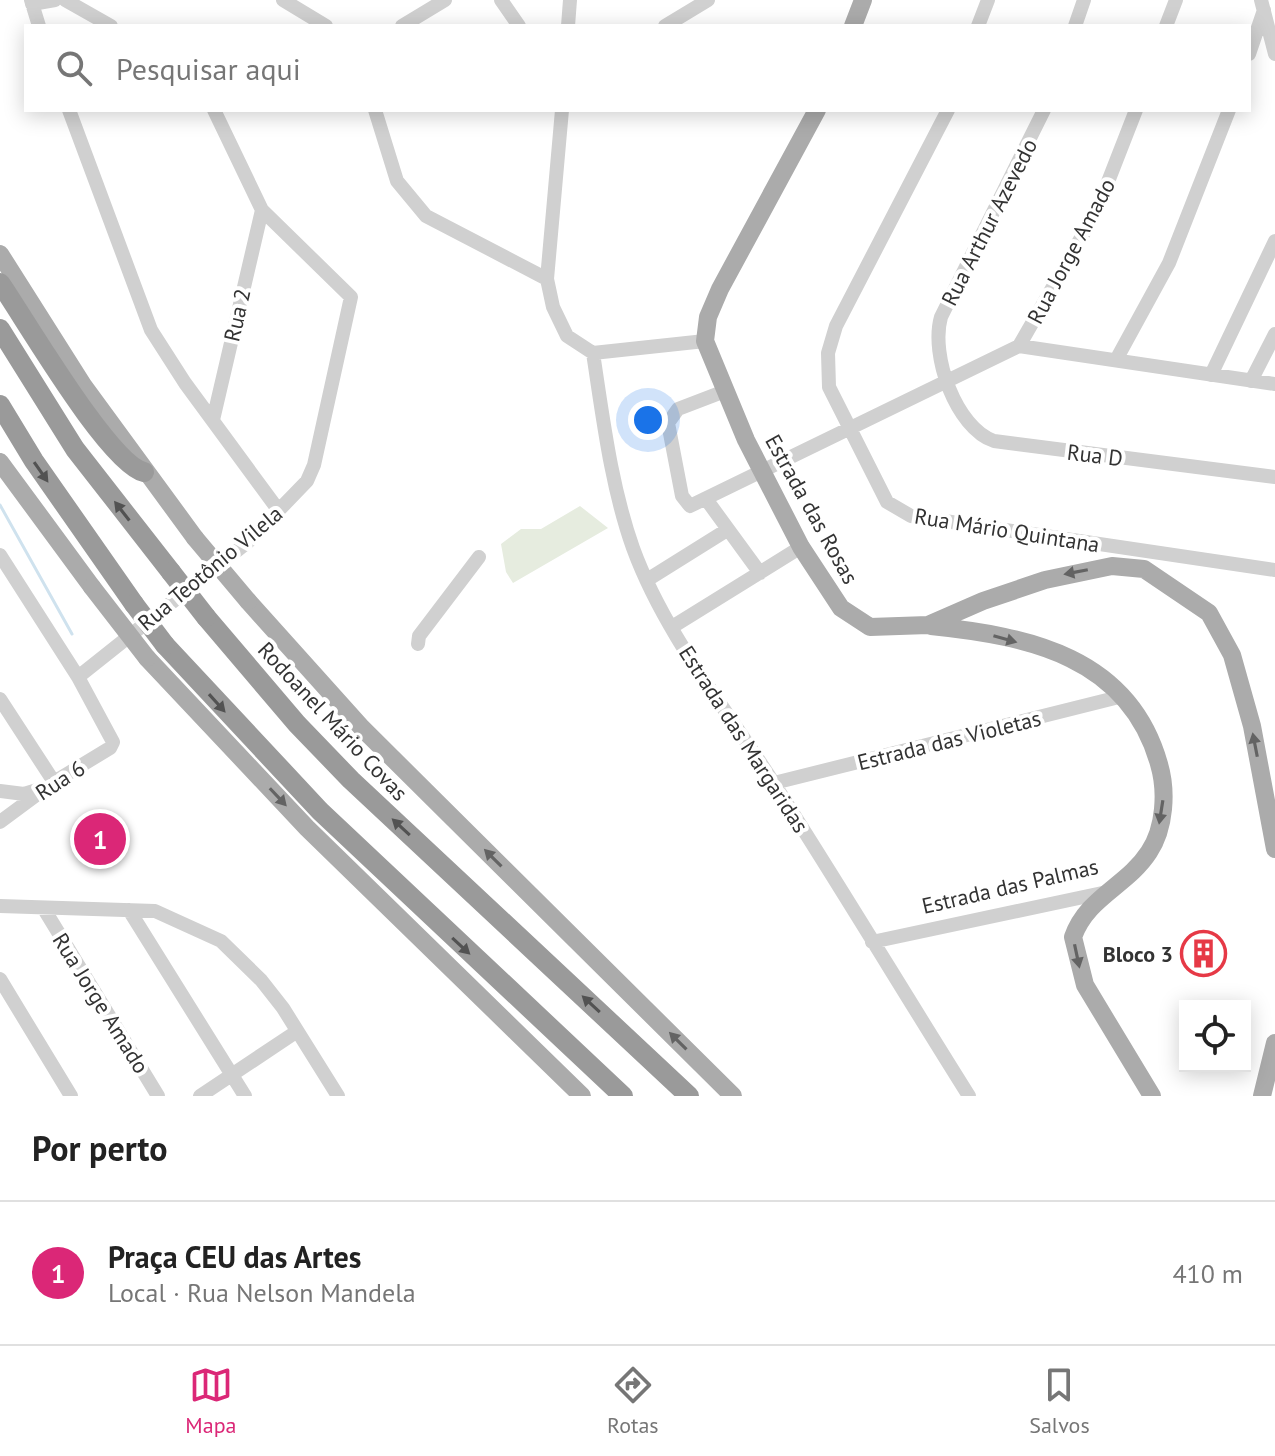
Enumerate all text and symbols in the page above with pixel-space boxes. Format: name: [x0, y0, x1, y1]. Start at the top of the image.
search box: [24, 24, 1251, 112]
icon: search: [52, 46, 96, 90]
text: Pesquisar aqui: [116, 49, 301, 88]
street label: Rua Arthur Azevedo: [935, 134, 1043, 310]
street label: Rua Jorge Amado: [1021, 174, 1121, 328]
street label: Rua 2: [217, 286, 257, 344]
your location: [628, 400, 668, 440]
street label: Estrada das Rosas: [759, 429, 865, 589]
street label: Rua D: [1066, 438, 1124, 472]
one-way arrow: [33, 461, 48, 482]
street label: Rua Teotônio Vilela: [132, 499, 288, 637]
one-way arrow: [114, 501, 130, 522]
street label: Rua Mário Quintana: [912, 502, 1102, 558]
one-way arrow: [1064, 566, 1089, 579]
one-way arrow: [993, 633, 1017, 646]
street label: Rodoanel Mário Covas: [252, 636, 414, 806]
street label: Estrada das Margaridas: [673, 640, 815, 838]
one-way arrow: [208, 693, 226, 712]
street label: Estrada das Violetas: [854, 704, 1044, 776]
one-way arrow: [1249, 733, 1261, 758]
street label: Rua 6: [30, 754, 90, 806]
one-way arrow: [268, 787, 286, 806]
one-way arrow: [1154, 799, 1167, 824]
pin: 1: [74, 809, 126, 869]
one-way arrow: [392, 818, 411, 836]
one-way arrow: [484, 849, 503, 868]
street label: Estrada das Palmas: [919, 852, 1101, 920]
street label: Rua Jorge Amado: [47, 927, 155, 1079]
building icon: Bloco 3: [1180, 930, 1228, 978]
one-way arrow: [451, 936, 470, 954]
place label: Bloco 3: [1103, 940, 1173, 968]
one-way arrow: [1071, 943, 1084, 968]
one-way arrow: [582, 996, 601, 1014]
map controls: [1179, 1000, 1251, 1072]
button: locate: [1179, 1000, 1251, 1072]
one-way arrow: [669, 1032, 688, 1051]
text: Por perto: [32, 1126, 168, 1170]
text: Praça CEU das Artes: [108, 1237, 362, 1276]
text: 1: [51, 1257, 65, 1290]
text: 410 m: [1172, 1257, 1243, 1290]
text: Local · Rua Nelson Mandela: [108, 1276, 416, 1309]
tab: Mapa: [185, 1363, 236, 1439]
tab: Rotas: [607, 1363, 659, 1439]
tab: Salvos: [1029, 1363, 1090, 1439]

